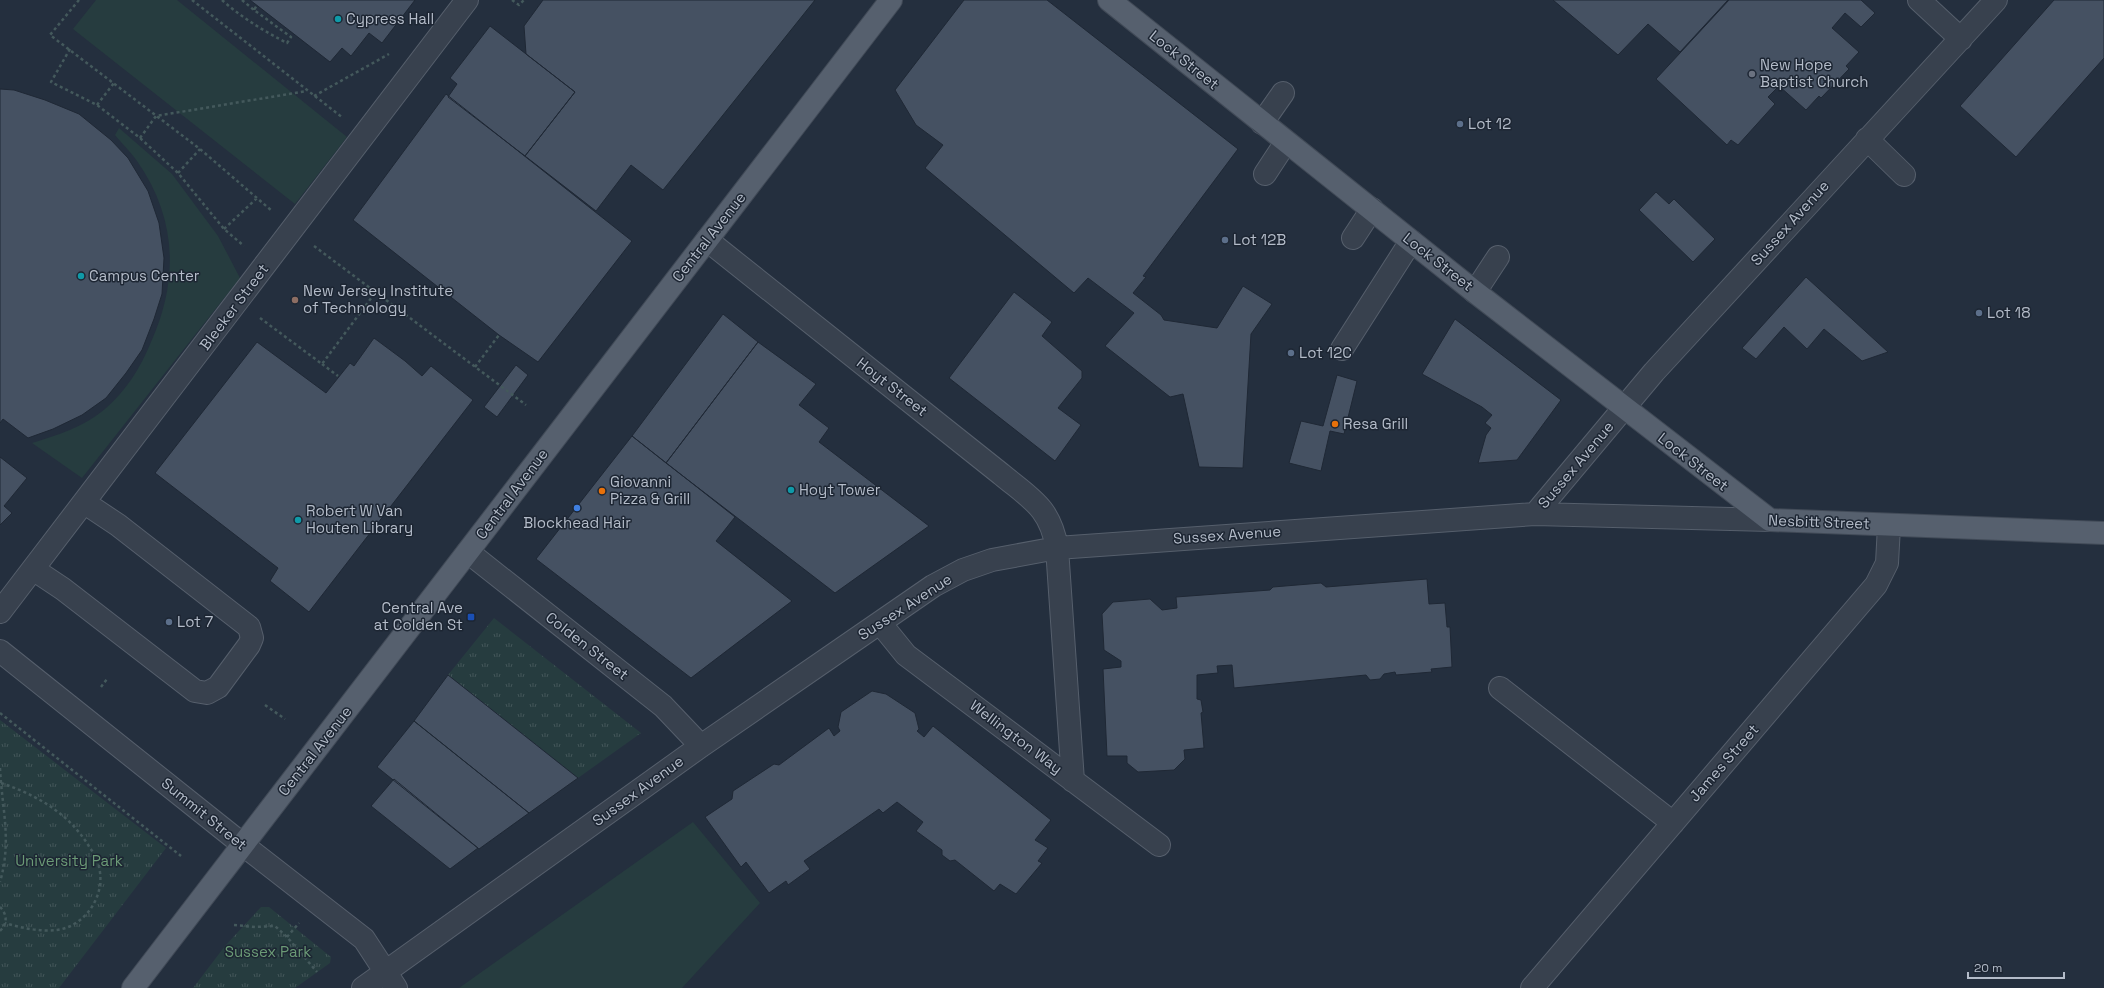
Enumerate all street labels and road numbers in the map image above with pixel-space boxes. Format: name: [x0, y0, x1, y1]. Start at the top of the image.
street label: Lock Street: [1146, 26, 1223, 94]
street label: Sussex Avenue: [1746, 176, 1833, 269]
street label: Central Avenue: [668, 188, 750, 285]
street label: Lock Street: [1399, 228, 1477, 295]
street label: Bleeker Street: [195, 260, 272, 354]
street label: Hoyt Street: [853, 353, 932, 420]
street label: Sussex Avenue: [1534, 417, 1618, 512]
street label: Lock Street: [1654, 428, 1732, 495]
street label: Central Avenue: [471, 444, 552, 543]
street label: Nesbitt Street: [1768, 510, 1870, 533]
street label: Sussex Avenue: [1172, 521, 1282, 548]
street label: Sussex Avenue: [854, 569, 955, 644]
street label: Colden Street: [542, 607, 633, 684]
street label: Wellington Way: [966, 696, 1066, 778]
street label: Central Avenue: [274, 702, 356, 799]
street label: James Street: [1685, 720, 1763, 805]
street label: Sussex Avenue: [588, 751, 687, 830]
street label: Summit Street: [158, 773, 251, 854]

